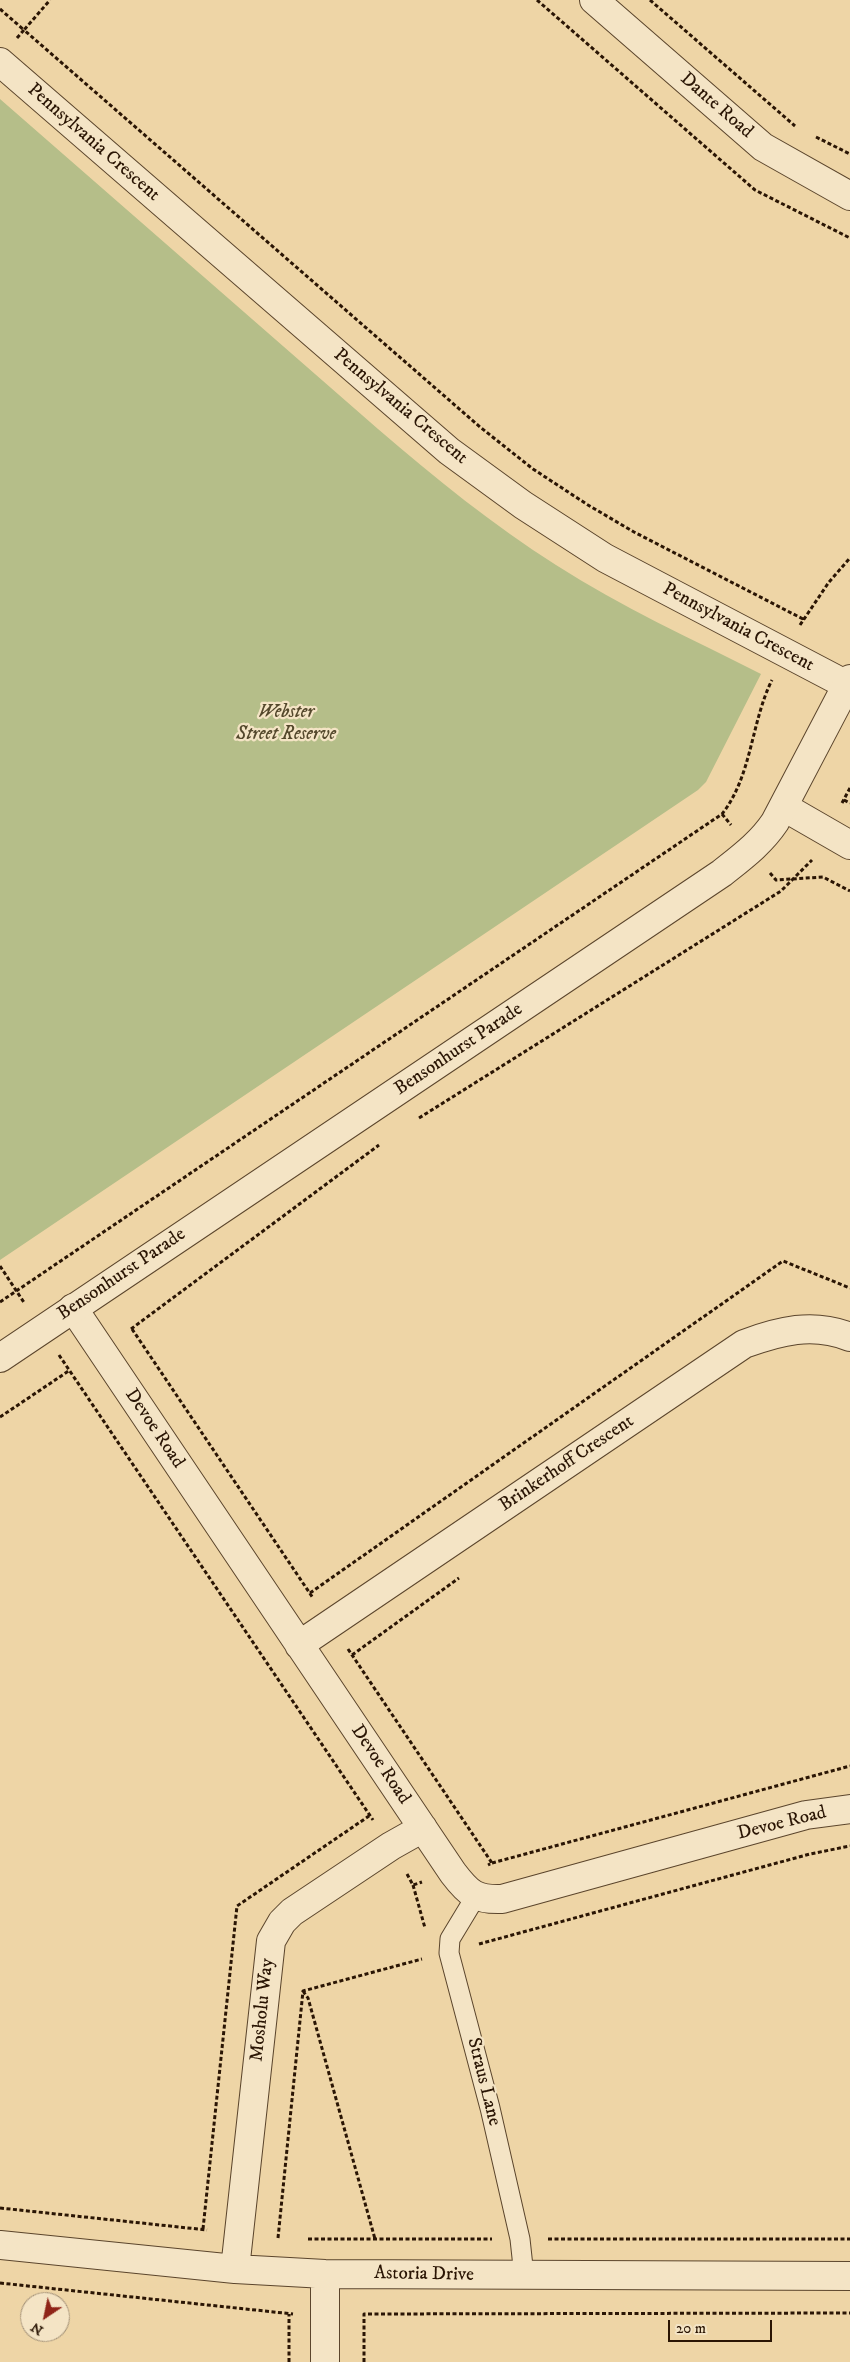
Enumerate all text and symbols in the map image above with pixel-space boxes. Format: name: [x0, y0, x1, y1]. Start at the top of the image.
street label: Dante Road: [675, 68, 757, 144]
street label: Pennsylvania Crescent: [22, 79, 164, 207]
street label: Pennsylvania Crescent: [328, 344, 472, 470]
street label: Pennsylvania Crescent: [658, 578, 818, 678]
park label: Webster Street Reserve: [236, 702, 336, 746]
street label: Bensonhurst Parade: [391, 999, 527, 1101]
street label: Bensonhurst Parade: [54, 1224, 190, 1326]
street label: Devoe Road: [119, 1385, 189, 1473]
street label: Brinkerhoff Crescent: [495, 1411, 639, 1517]
street label: Devoe Road: [345, 1721, 415, 1809]
street label: Devoe Road: [735, 1802, 829, 1846]
street label: Mosholu Way: [246, 1957, 280, 2063]
street label: Straus Lane: [461, 2035, 505, 2129]
street label: Astoria Drive: [374, 2263, 474, 2287]
north arrow: [20, 2292, 70, 2342]
scale bar: [670, 2310, 774, 2342]
text: N: [27, 2318, 47, 2339]
text: 20 m: [676, 2319, 706, 2338]

